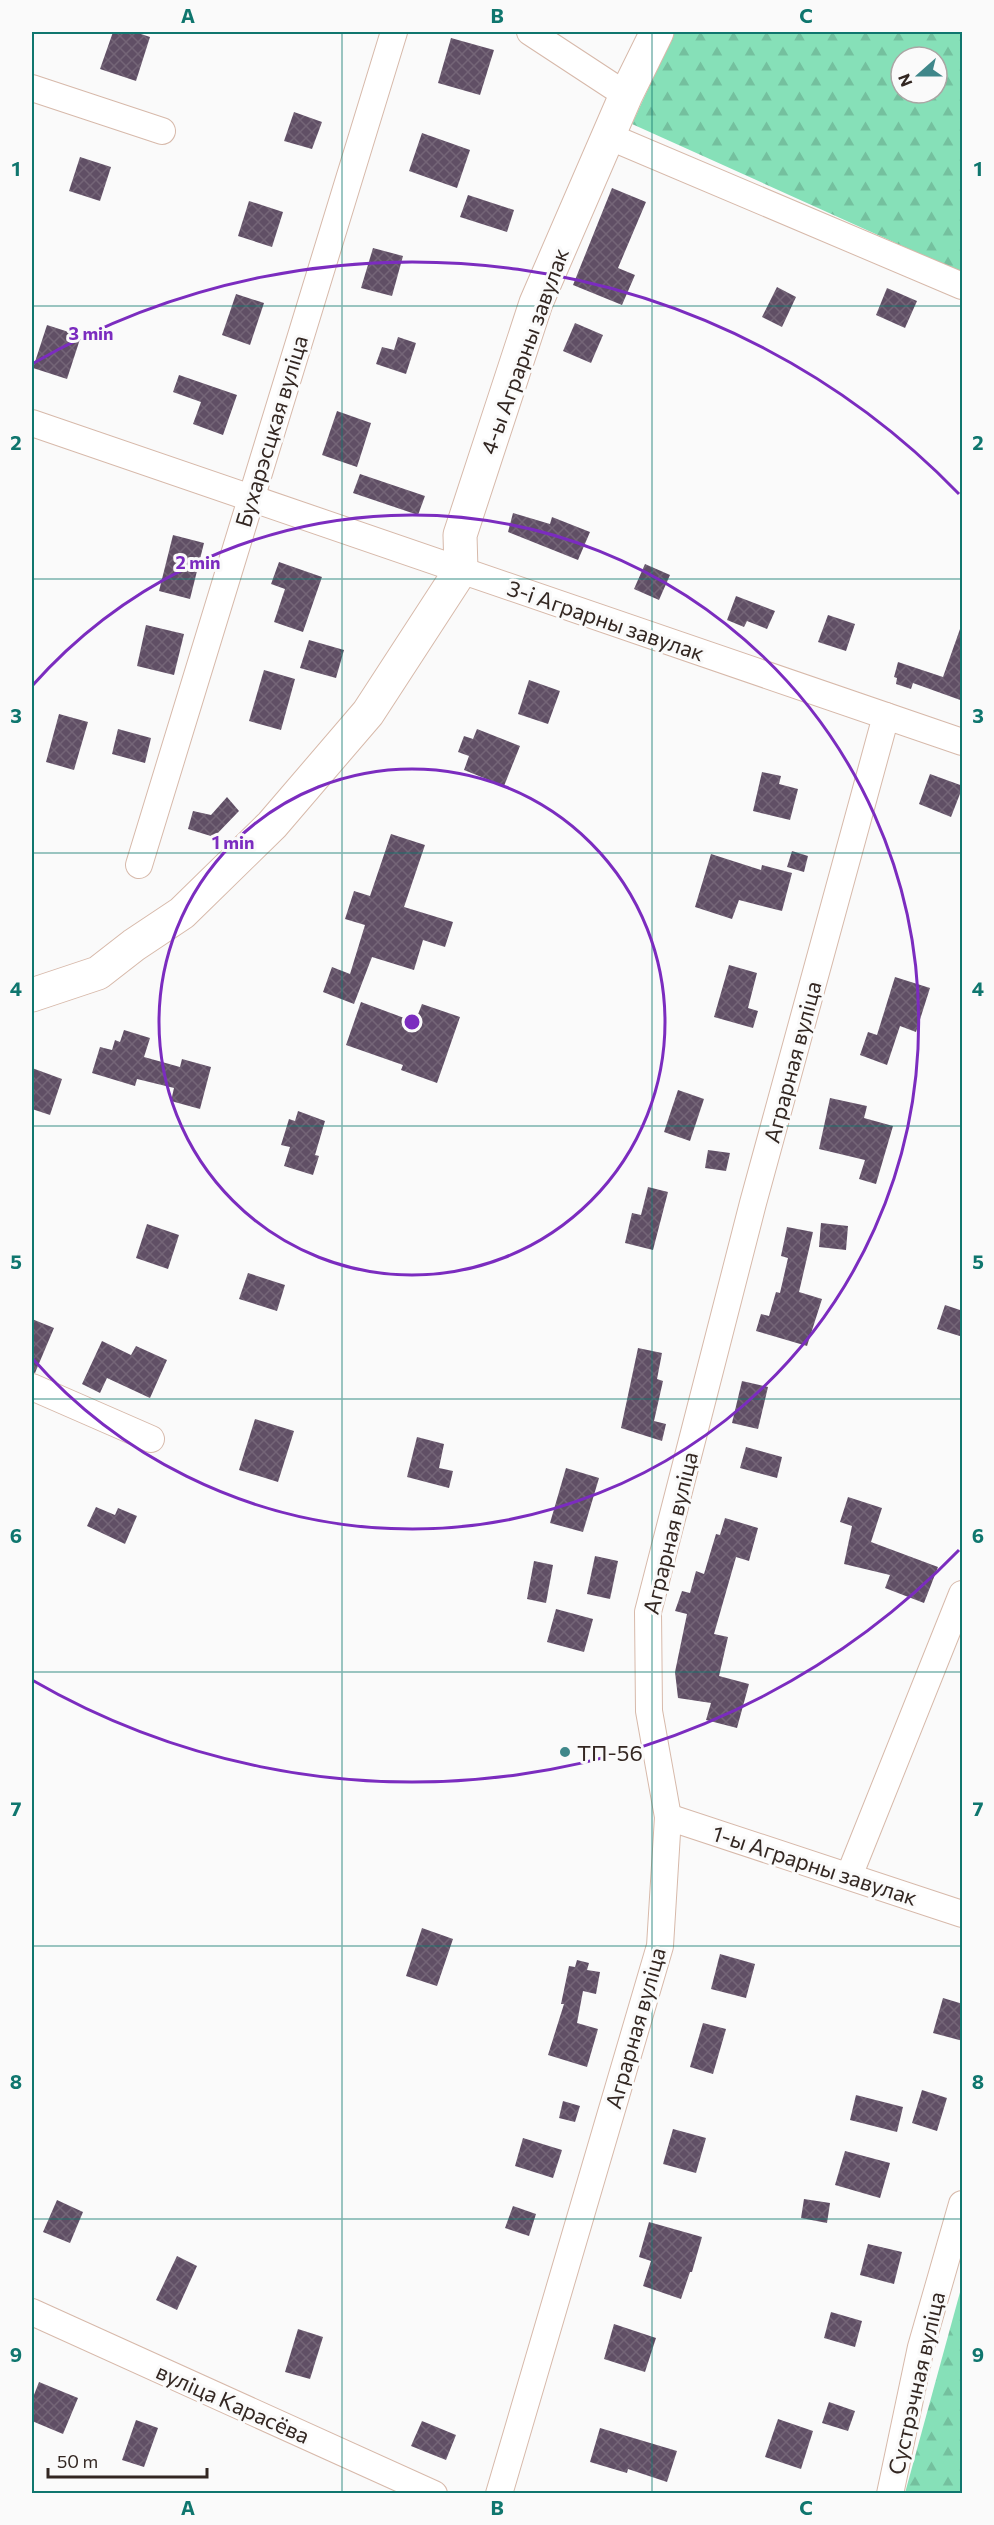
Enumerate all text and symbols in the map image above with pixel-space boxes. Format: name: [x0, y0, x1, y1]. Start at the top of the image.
text: A: [181, 3, 195, 27]
text: B: [490, 3, 504, 27]
text: C: [799, 3, 813, 27]
north arrow: [889, 45, 949, 105]
text: N: [894, 72, 916, 90]
text: 1: [11, 156, 21, 180]
text: 1: [973, 156, 983, 180]
street label: 4-ы Аграрны завулак: [474, 244, 574, 458]
text: 3 min: [68, 322, 114, 344]
street label: Бухарэсцкая вуліца: [229, 332, 313, 530]
text: 2: [10, 430, 22, 454]
text: 2: [972, 430, 984, 454]
text: 2 min: [176, 551, 220, 573]
street label: 3-і Аграрны завулак: [504, 574, 708, 666]
text: 3: [10, 703, 22, 727]
text: 3: [972, 703, 984, 727]
text: 1 min: [212, 831, 254, 853]
text: 4: [10, 976, 22, 1000]
text: 4: [972, 976, 984, 1000]
street label: Аграрная вуліца: [757, 978, 827, 1146]
centre of rings: [402, 1012, 422, 1032]
text: 5: [10, 1249, 22, 1273]
text: 5: [972, 1249, 984, 1273]
street label: Аграрная вуліца: [637, 1449, 703, 1617]
text: 6: [10, 1523, 22, 1547]
text: 6: [972, 1523, 984, 1547]
place label: ТП-56: [577, 1739, 643, 1766]
marker: ТП-56: [558, 1745, 572, 1759]
text: 7: [11, 1796, 22, 1820]
text: 7: [973, 1796, 984, 1820]
street label: 1-ы Аграрны завулак: [709, 1819, 921, 1911]
street label: Аграрная вуліца: [599, 1944, 671, 2112]
text: 8: [10, 2069, 22, 2093]
text: 8: [972, 2069, 984, 2093]
street label: Сустрэчная вуліца: [882, 2289, 950, 2477]
text: 9: [10, 2342, 22, 2366]
text: 9: [972, 2342, 984, 2366]
street label: вуліца Карасёва: [152, 2357, 314, 2449]
scale bar: [48, 2441, 207, 2479]
text: 50 m: [57, 2450, 98, 2472]
text: A: [181, 2495, 195, 2519]
text: B: [490, 2495, 504, 2519]
text: C: [799, 2495, 813, 2519]

